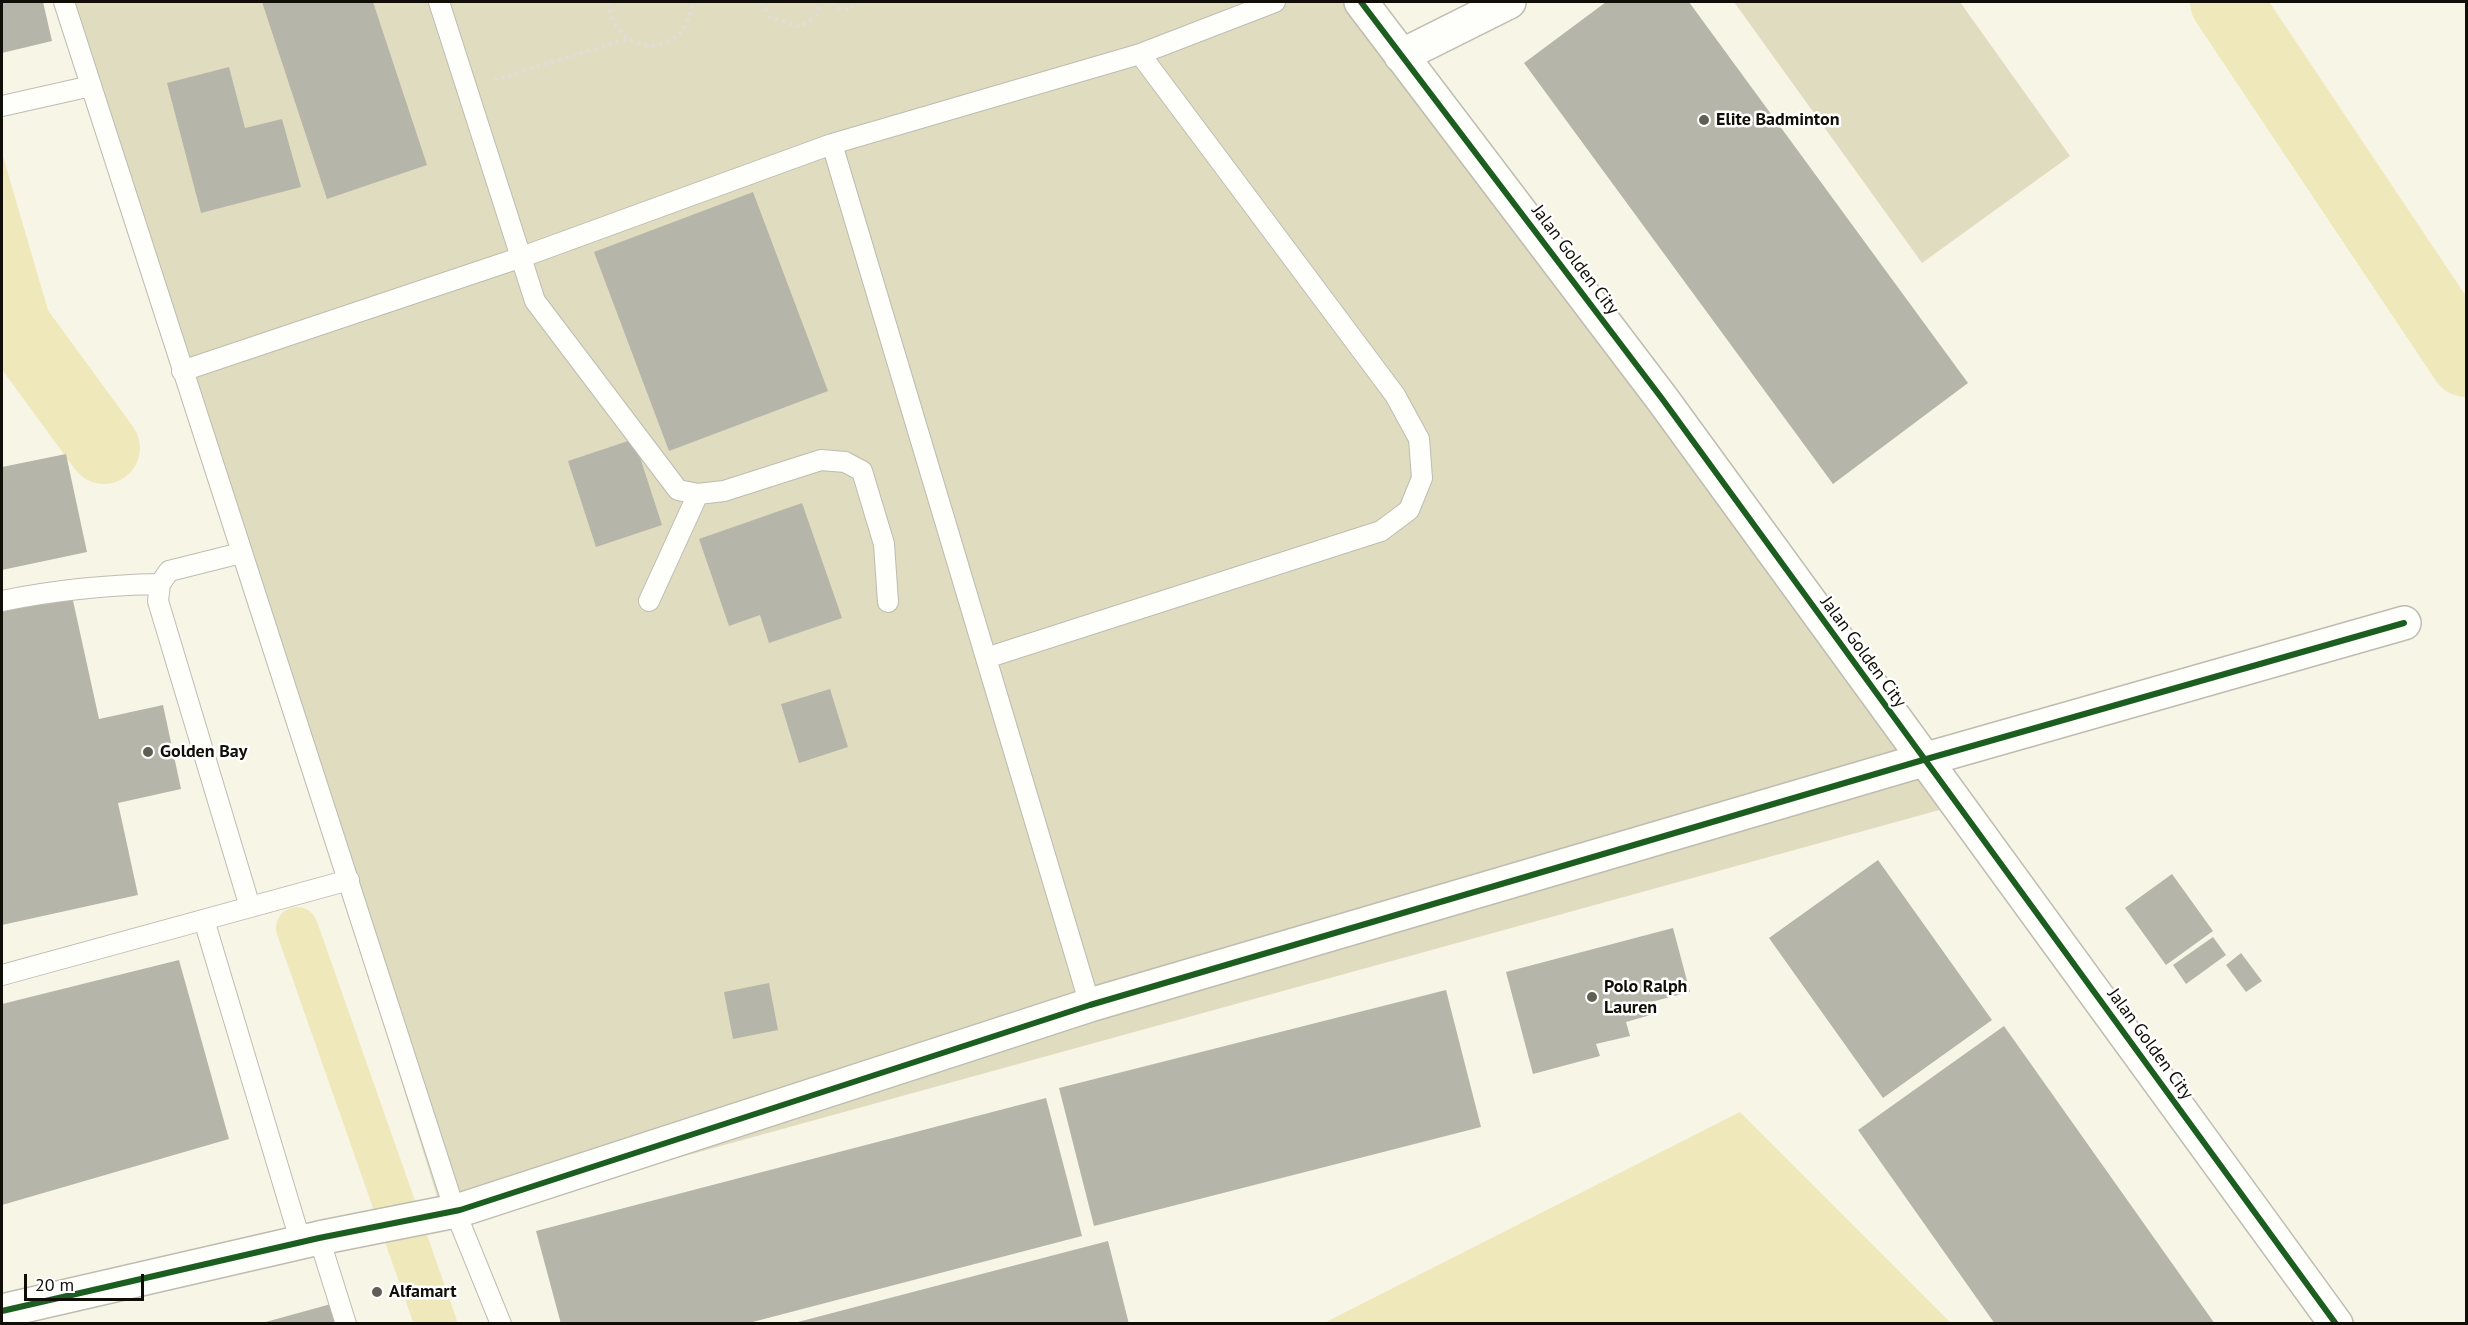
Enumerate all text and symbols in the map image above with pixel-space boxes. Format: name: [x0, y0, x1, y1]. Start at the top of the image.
place label: Elite Badminton: [1716, 109, 1839, 131]
marker: Elite Badminton: [1697, 113, 1711, 127]
street label: Jalan Golden City: [1527, 201, 1623, 319]
street label: Jalan Golden City: [1815, 592, 1911, 712]
place label: Golden Bay: [160, 741, 247, 763]
marker: Golden Bay: [141, 745, 155, 759]
place label: Polo Ralph Lauren: [1604, 976, 1687, 1018]
street label: Jalan Golden City: [2102, 984, 2198, 1104]
marker: Polo Ralph Lauren: [1585, 990, 1599, 1004]
scale bar: [27, 1262, 147, 1300]
text: 20 m: [35, 1273, 74, 1296]
place label: Alfamart: [389, 1281, 456, 1303]
marker: Alfamart: [370, 1285, 384, 1299]

